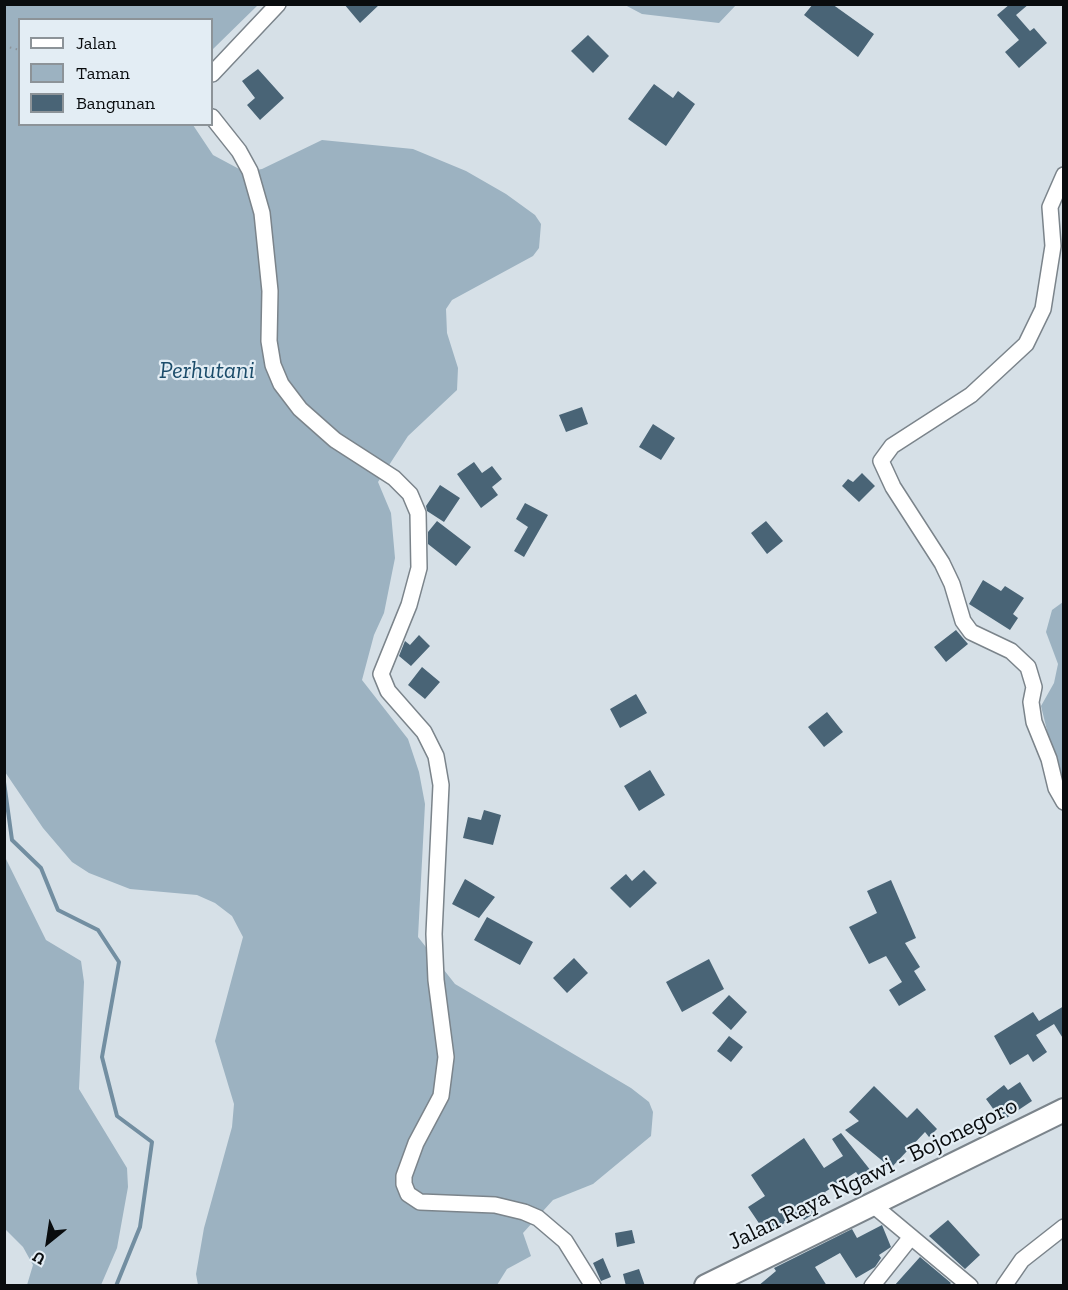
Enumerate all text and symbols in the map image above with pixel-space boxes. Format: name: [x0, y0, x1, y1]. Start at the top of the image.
legend: [18, 18, 213, 126]
text: Jalan: [76, 32, 116, 54]
text: Taman: [76, 62, 130, 84]
text: Bangunan: [76, 92, 155, 114]
park label: Perhutani: [159, 357, 255, 385]
street label: Jalan Raya Ngawi - Bojonegoro: [724, 1091, 1022, 1257]
north arrow: [18, 1212, 78, 1272]
text: U: [29, 1247, 48, 1269]

